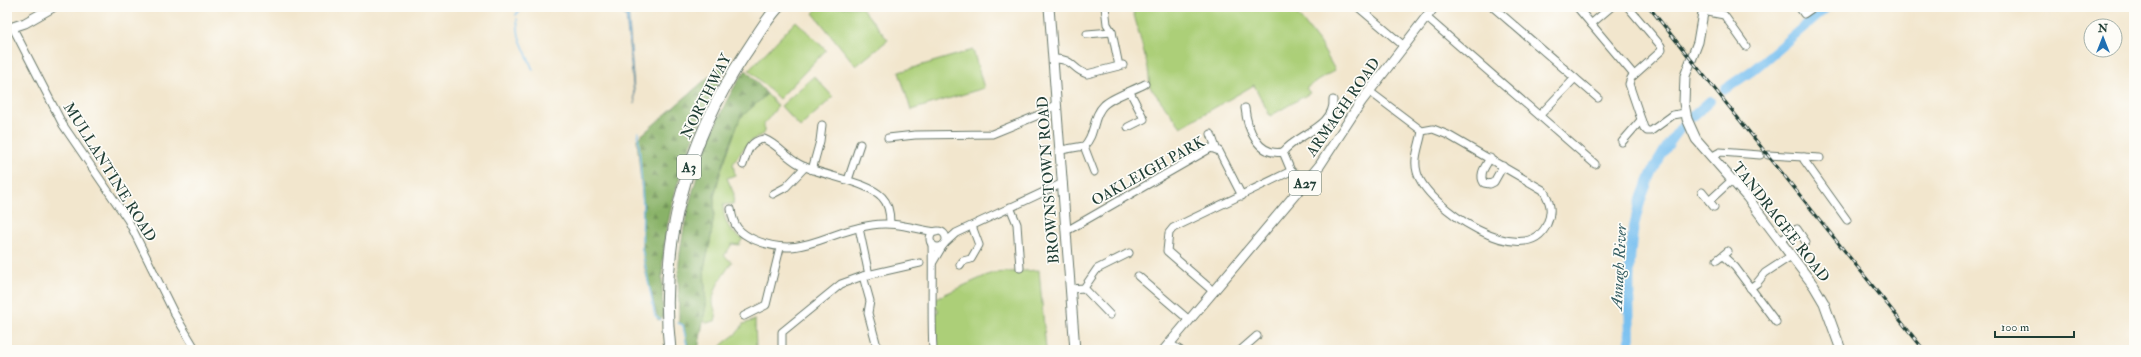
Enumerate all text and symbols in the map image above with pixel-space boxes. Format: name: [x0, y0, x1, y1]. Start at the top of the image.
north arrow: [2083, 18, 2123, 58]
text: N: [2097, 22, 2109, 35]
street label: NORTHWAY: [677, 50, 736, 142]
street label: ARMAGH ROAD: [1302, 54, 1385, 161]
street label: BROWNSTOWN ROAD: [1033, 96, 1064, 264]
street label: MULLANTINE ROAD: [59, 99, 160, 246]
street label: OAKLEIGH PARK: [1088, 132, 1209, 210]
road number: A3: [677, 155, 701, 179]
street label: TANDRAGEE ROAD: [1728, 158, 1833, 286]
road number: A27: [1289, 171, 1321, 195]
water label: Annagh River: [1607, 223, 1631, 312]
scale bar: [1995, 313, 2074, 339]
text: 100 m: [2001, 320, 2030, 335]

